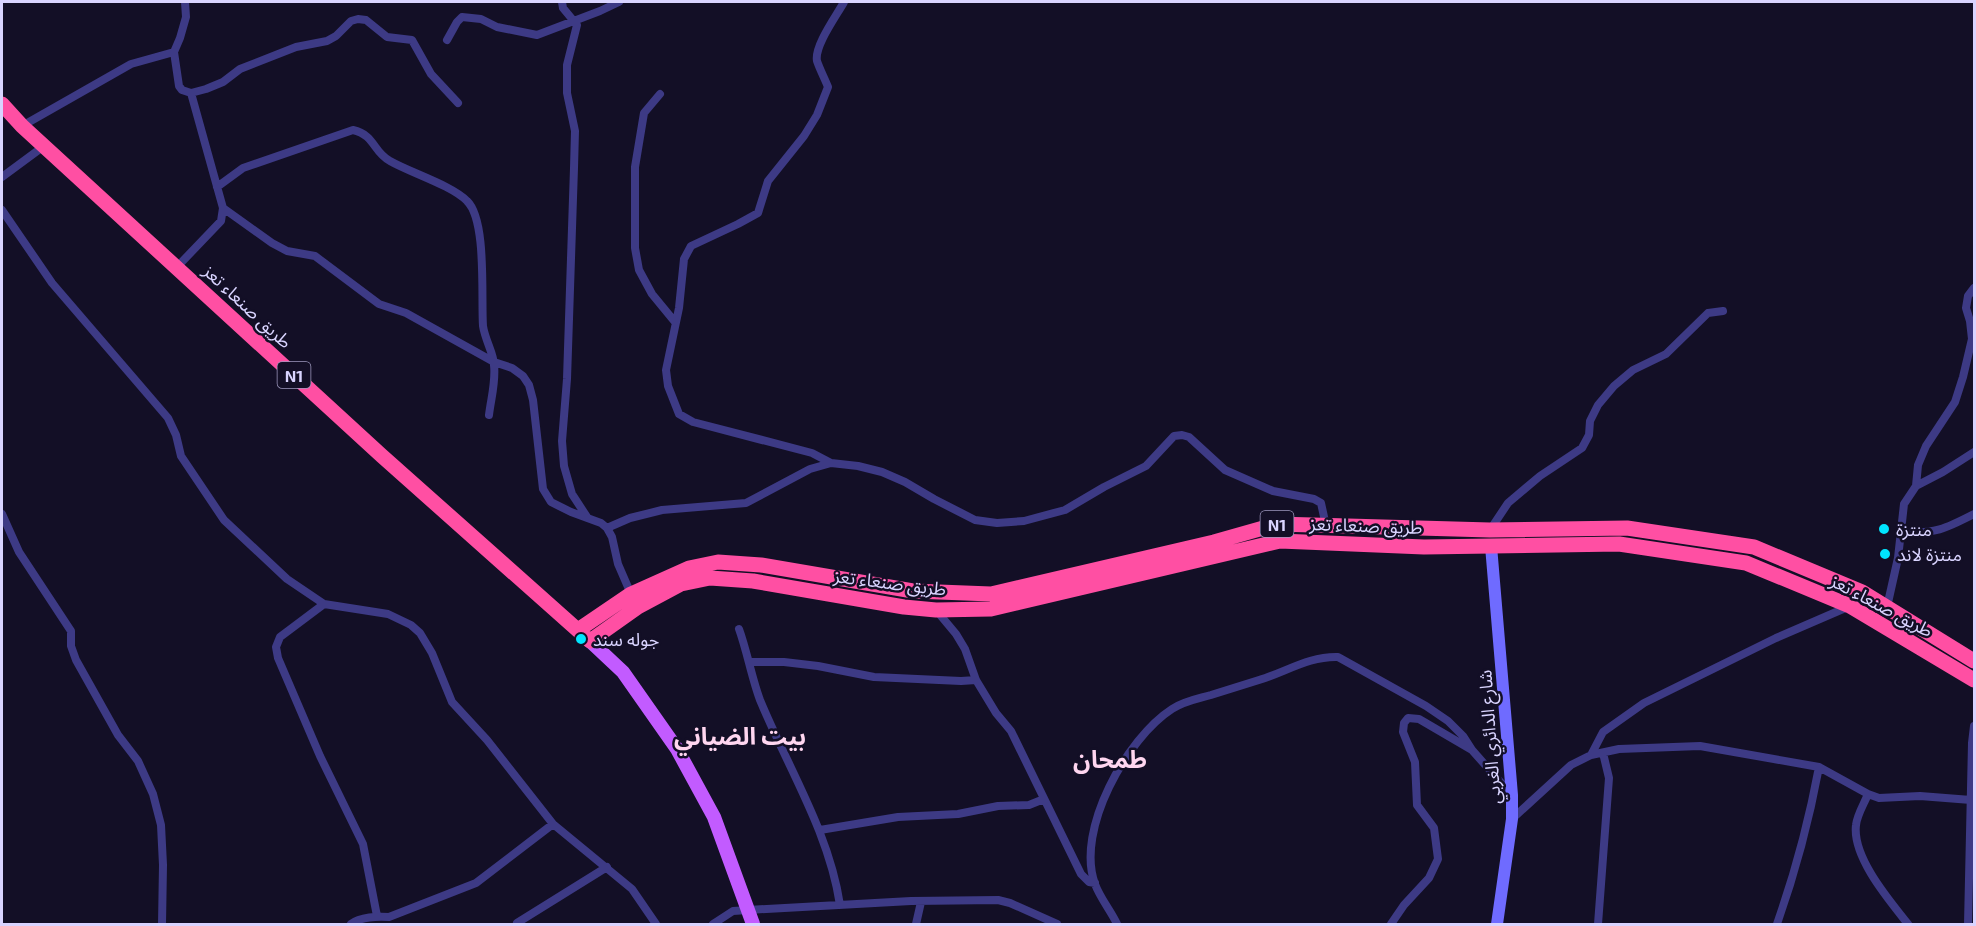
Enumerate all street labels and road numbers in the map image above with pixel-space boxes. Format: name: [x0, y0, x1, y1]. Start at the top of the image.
street label: طريق صنعاء تعز: [198, 259, 297, 353]
road number: N1: [278, 362, 310, 388]
road number: N1: [1260, 511, 1294, 537]
street label: طريق صنعاء تعز: [1308, 512, 1423, 539]
street label: طريق صنعاء تعز: [831, 564, 947, 601]
street label: طريق صنعاء تعز: [1826, 568, 1937, 642]
street label: شارع الدائري الغربي: [1473, 669, 1509, 805]

